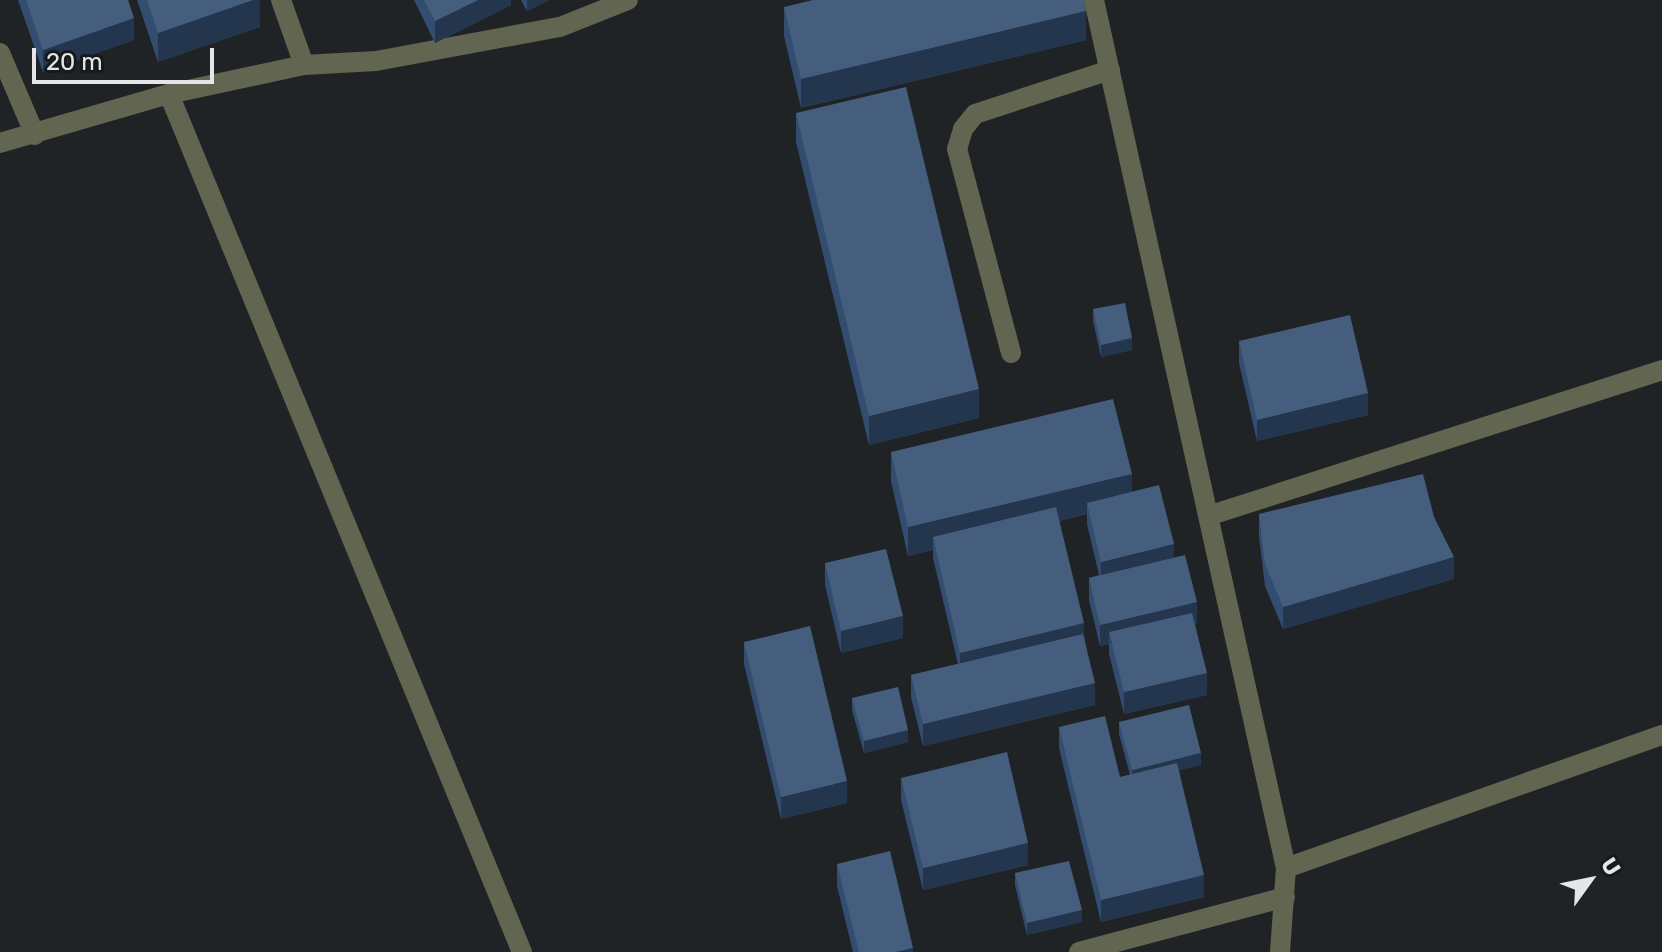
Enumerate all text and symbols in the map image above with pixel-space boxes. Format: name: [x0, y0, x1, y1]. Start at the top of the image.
scale bar: [36, 32, 218, 82]
text: 20 m: [46, 48, 103, 76]
north arrow: [1550, 840, 1630, 920]
text: U: [1595, 853, 1626, 881]

